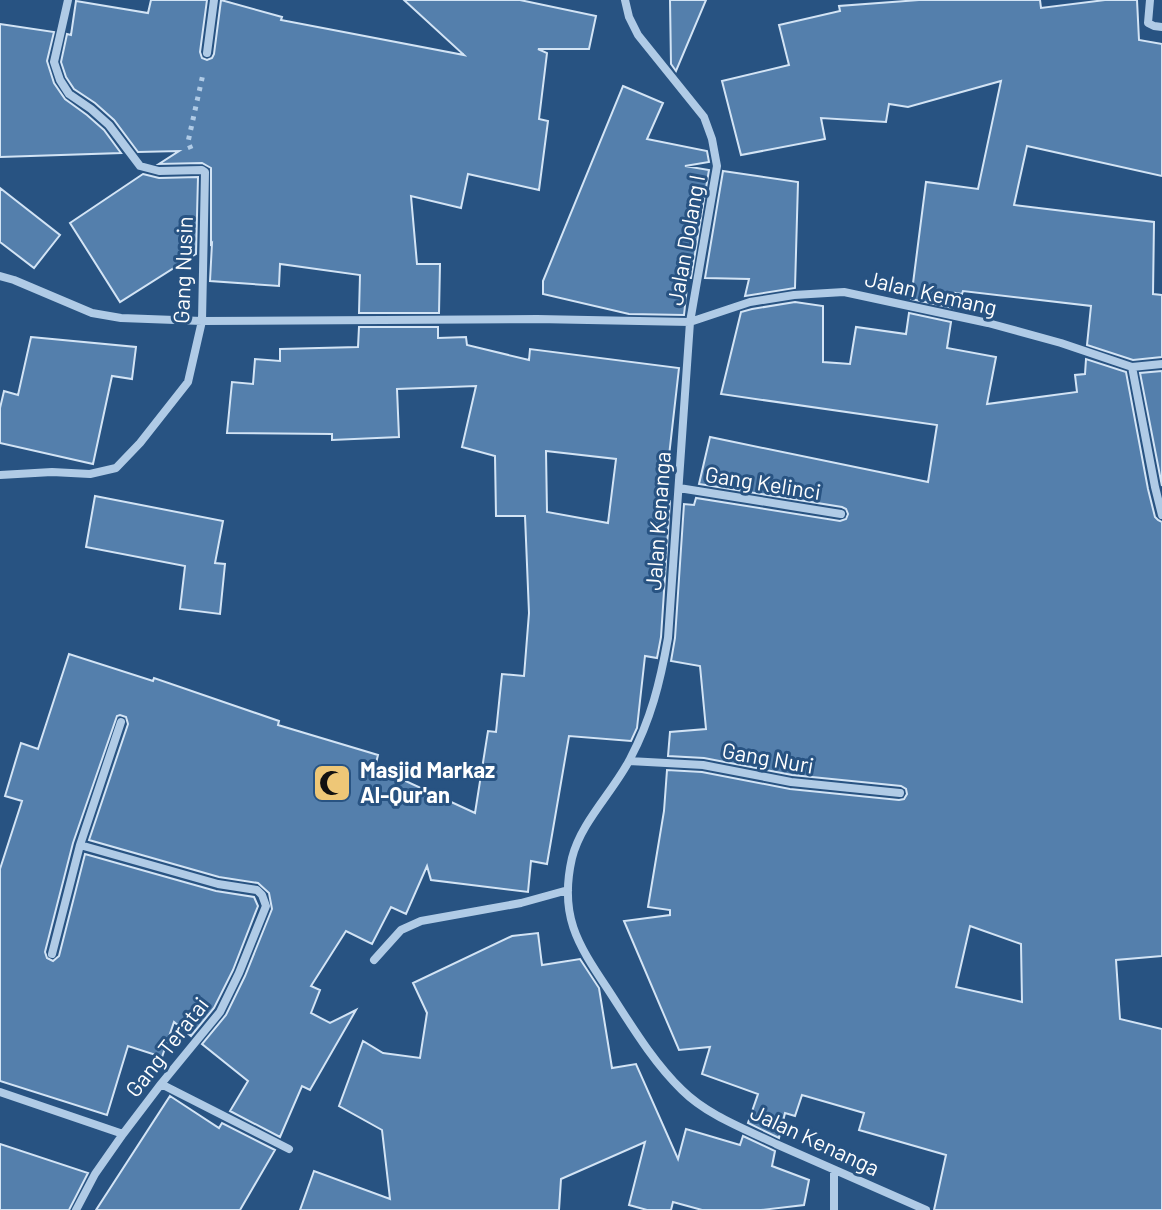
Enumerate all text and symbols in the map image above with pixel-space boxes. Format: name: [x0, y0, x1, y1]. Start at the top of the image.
street label: Jalan Dolang I: [661, 173, 709, 307]
street label: Gang Nusin: [167, 216, 197, 324]
street label: Jalan Kemang: [863, 264, 1000, 320]
street label: Jalan Kenanga: [639, 451, 675, 591]
street label: Gang Kelinci: [703, 460, 823, 504]
street label: Gang Nuri: [720, 736, 816, 778]
place label: Masjid Markaz Al-Qur'an: [360, 756, 495, 807]
mosque icon: Masjid Markaz Al-Qur'an: [311, 762, 353, 804]
street label: Gang Teratai: [119, 991, 213, 1101]
street label: Jalan Kenanga: [747, 1098, 884, 1180]

